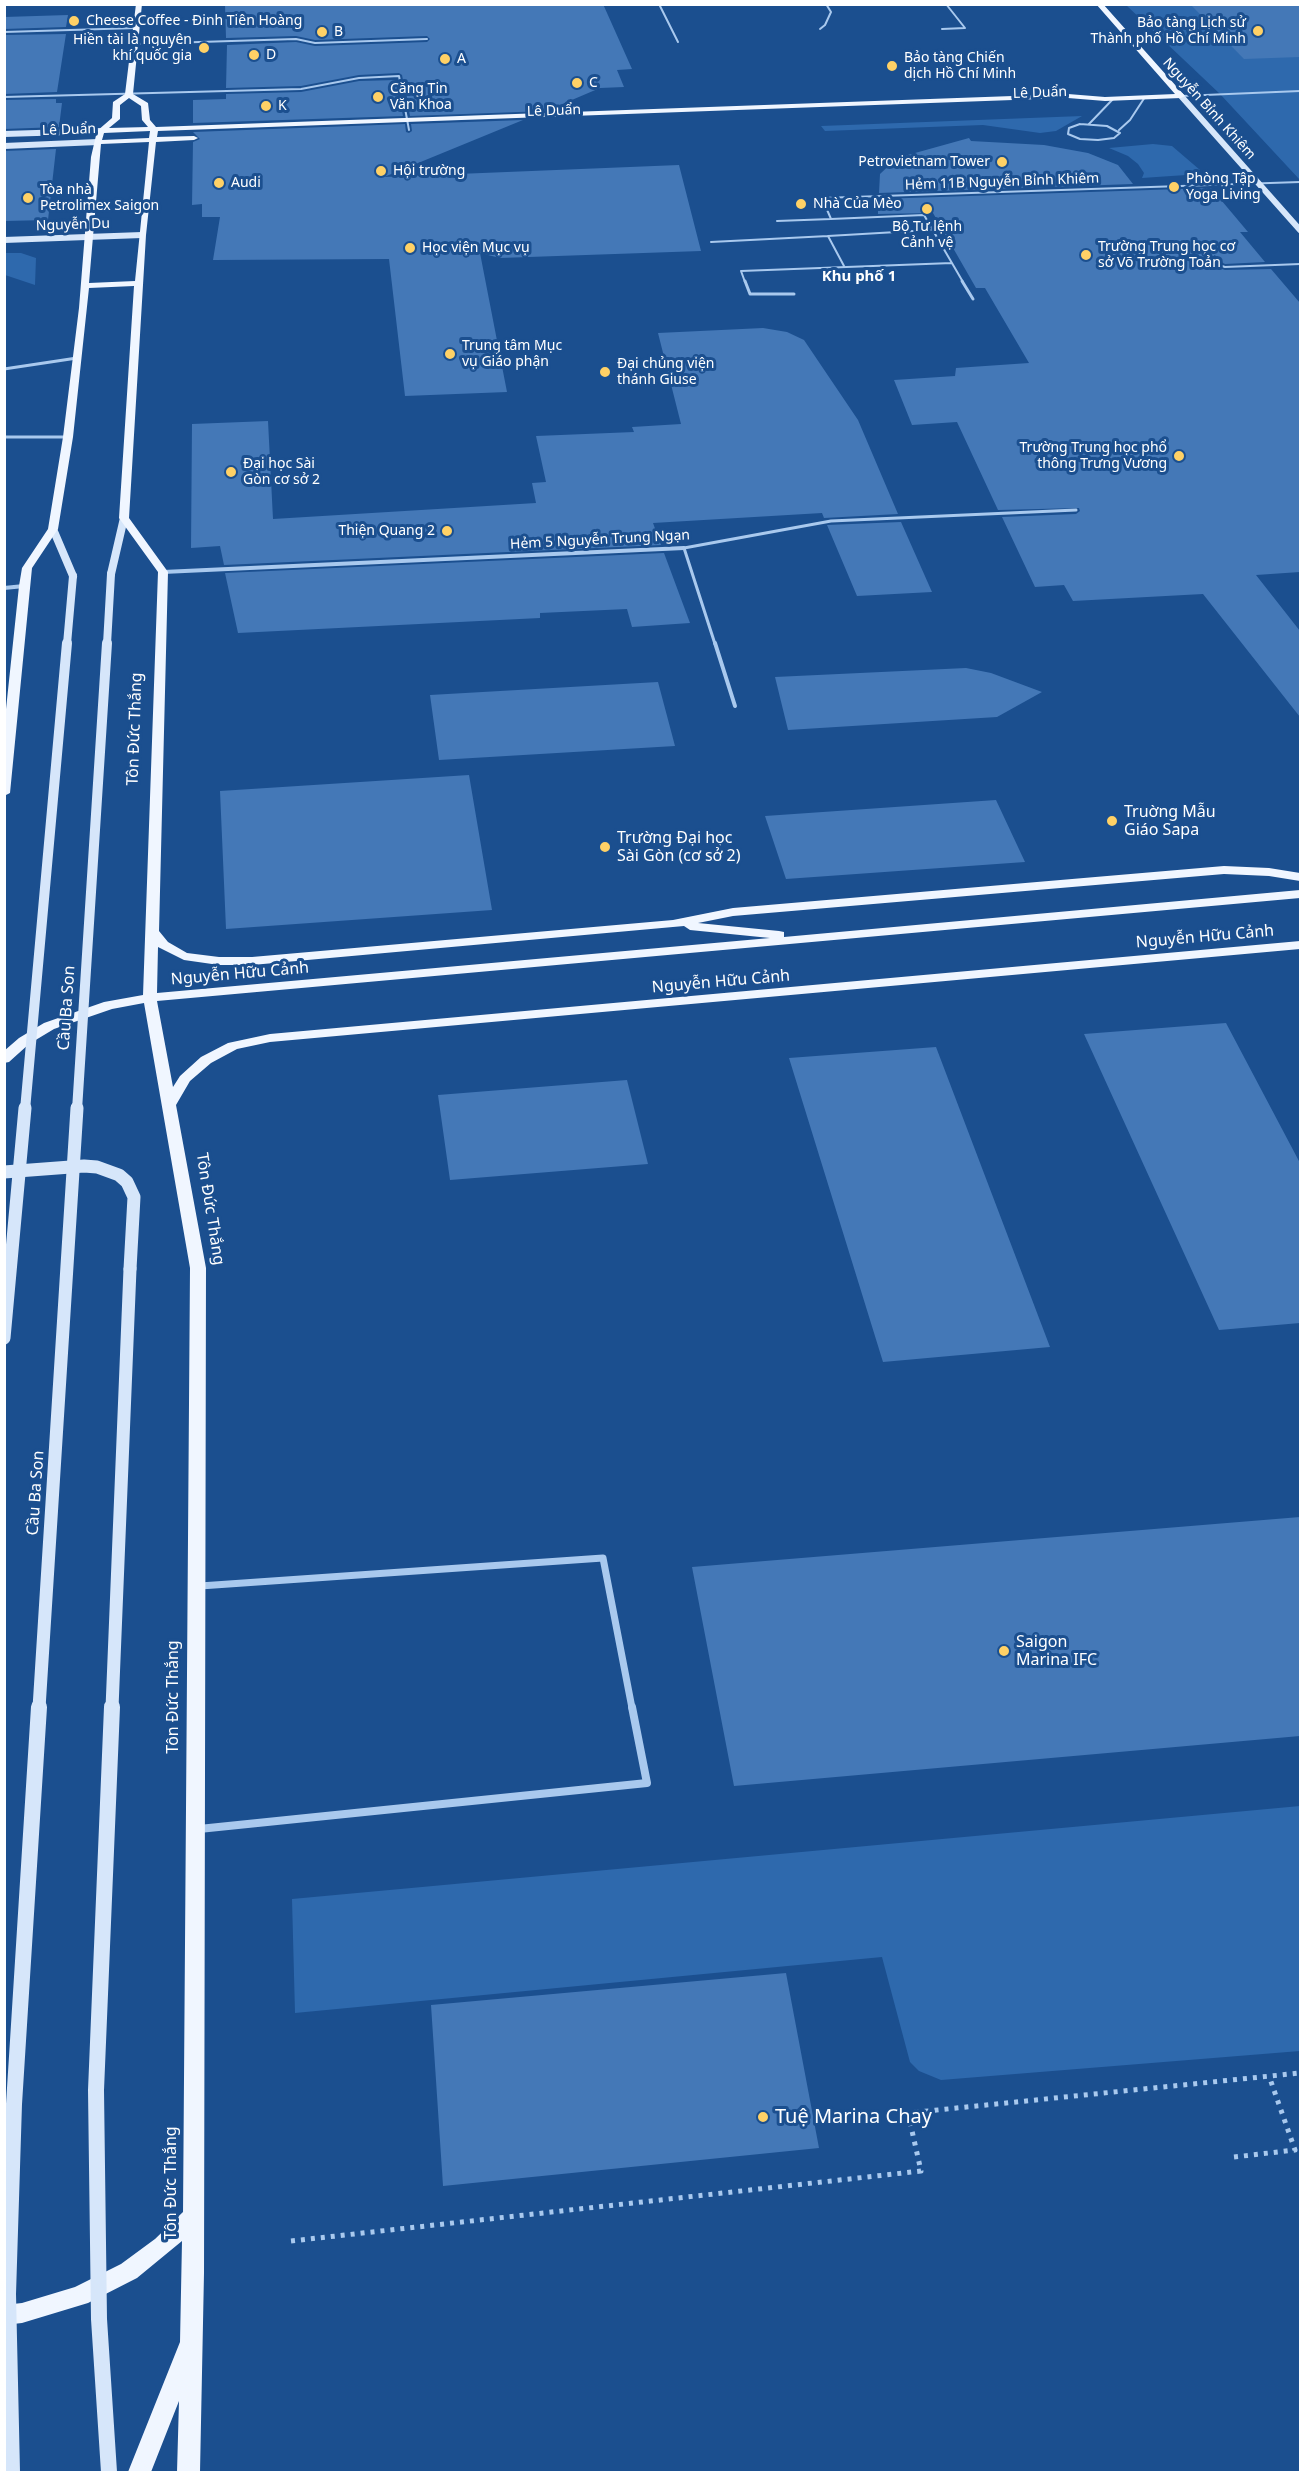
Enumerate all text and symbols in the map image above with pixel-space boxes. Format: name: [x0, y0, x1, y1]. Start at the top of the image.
place label: Cheese Coffee - Đinh Tiên Hoàng: [86, 13, 302, 29]
marker: Cheese Coffee - Đinh Tiên Hoàng: [67, 14, 81, 28]
place label: Bảo tàng Lịch sử Thành phố Hồ Chí Minh: [1091, 15, 1246, 48]
place label: B: [334, 24, 343, 40]
marker: Bảo tàng Lịch sử Thành phố Hồ Chí Minh: [1251, 24, 1265, 38]
marker: B: [315, 25, 329, 39]
place label: Hiền tài là nguyên khí quốc gia: [73, 32, 192, 64]
marker: Hiền tài là nguyên khí quốc gia: [197, 41, 211, 55]
place label: D: [266, 47, 276, 63]
marker: D: [247, 48, 261, 62]
place label: Bảo tàng Chiến dịch Hồ Chí Minh: [904, 50, 1016, 82]
place label: A: [457, 51, 466, 67]
marker: A: [438, 52, 452, 66]
street label: Nguyễn Bỉnh Khiêm: [1159, 55, 1259, 163]
marker: Bảo tàng Chiến dịch Hồ Chí Minh: [885, 59, 899, 73]
place label: C: [589, 75, 598, 91]
marker: C: [570, 76, 584, 90]
place label: Căng Tin Văn Khoa: [390, 81, 452, 114]
street label: Lê Duẩn: [1013, 84, 1067, 102]
marker: Căng Tin Văn Khoa: [371, 90, 385, 104]
place label: K: [278, 98, 287, 114]
marker: K: [259, 99, 273, 113]
street label: Lê Duẩn: [527, 102, 581, 120]
street label: Lê Duẩn: [42, 121, 96, 139]
place label: Petrovietnam Tower: [858, 154, 990, 170]
marker: Petrovietnam Tower: [995, 155, 1009, 169]
place label: Hội trường: [393, 163, 465, 179]
marker: Hội trường: [374, 164, 388, 178]
street label: Hẻm 11B Nguyễn Bỉnh Khiêm: [904, 170, 1100, 194]
place label: Phòng Tập Yoga Living: [1186, 171, 1261, 204]
place label: Audi: [231, 175, 261, 191]
marker: Audi: [212, 176, 226, 190]
marker: Phòng Tập Yoga Living: [1167, 180, 1181, 194]
place label: Tòa nhà Petrolimex Saigon: [40, 182, 159, 214]
marker: Tòa nhà Petrolimex Saigon: [21, 191, 35, 205]
place label: Nhà Của Mèo: [813, 196, 902, 212]
marker: Nhà Của Mèo: [794, 197, 808, 211]
marker: Bộ Tư lệnh Cảnh vệ: [920, 202, 934, 216]
street label: Nguyễn Du: [36, 215, 110, 235]
place label: Bộ Tư lệnh Cảnh vệ: [892, 219, 962, 252]
place label: Trường Trung học cơ sở Võ Trường Toản: [1098, 239, 1235, 272]
place label: Học viện Mục vụ: [422, 240, 530, 256]
marker: Học viện Mục vụ: [403, 241, 417, 255]
marker: Trường Trung học cơ sở Võ Trường Toản: [1079, 248, 1093, 262]
district label: Khu phố 1: [822, 268, 896, 286]
place label: Trung tâm Mục vụ Giáo phận: [462, 338, 562, 370]
marker: Trung tâm Mục vụ Giáo phận: [443, 347, 457, 361]
place label: Đại chủng viện thánh Giuse: [617, 356, 715, 388]
marker: Đại chủng viện thánh Giuse: [598, 365, 612, 379]
place label: Trường Trung học phổ thông Trưng Vương: [1020, 440, 1167, 472]
marker: Trường Trung học phổ thông Trưng Vương: [1172, 449, 1186, 463]
place label: Đại học Sài Gòn cơ sở 2: [243, 456, 320, 488]
marker: Đại học Sài Gòn cơ sở 2: [224, 465, 238, 479]
place label: Thiện Quang 2: [338, 523, 435, 539]
marker: Thiện Quang 2: [440, 524, 454, 538]
street label: Hẻm 5 Nguyễn Trung Ngạn: [510, 527, 690, 553]
street label: Tôn Đức Thắng: [123, 672, 147, 786]
place label: Truờng Mẫu Giáo Sapa: [1124, 802, 1216, 840]
marker: Truờng Mẫu Giáo Sapa: [1105, 814, 1119, 828]
place label: Trường Đại học Sài Gòn (cơ sở 2): [617, 828, 741, 866]
marker: Trường Đại học Sài Gòn (cơ sở 2): [598, 840, 612, 854]
street label: Nguyễn Hữu Cảnh: [1135, 921, 1275, 953]
street label: Nguyễn Hữu Cảnh: [170, 958, 310, 990]
street label: Cầu Ba Son: [54, 965, 80, 1051]
street label: Nguyễn Hữu Cảnh: [651, 966, 791, 998]
street label: Tôn Đức Thắng: [192, 1152, 228, 1266]
street label: Cầu Ba Son: [23, 1450, 49, 1536]
place label: Saigon Marina IFC: [1016, 1632, 1097, 1670]
street label: Tôn Đức Thắng: [163, 1640, 183, 1754]
marker: Saigon Marina IFC: [997, 1644, 1011, 1658]
place label: Tuệ Marina Chay: [775, 2105, 932, 2129]
marker: Tuệ Marina Chay: [756, 2110, 770, 2124]
street label: Tôn Đức Thắng: [161, 2126, 181, 2240]

